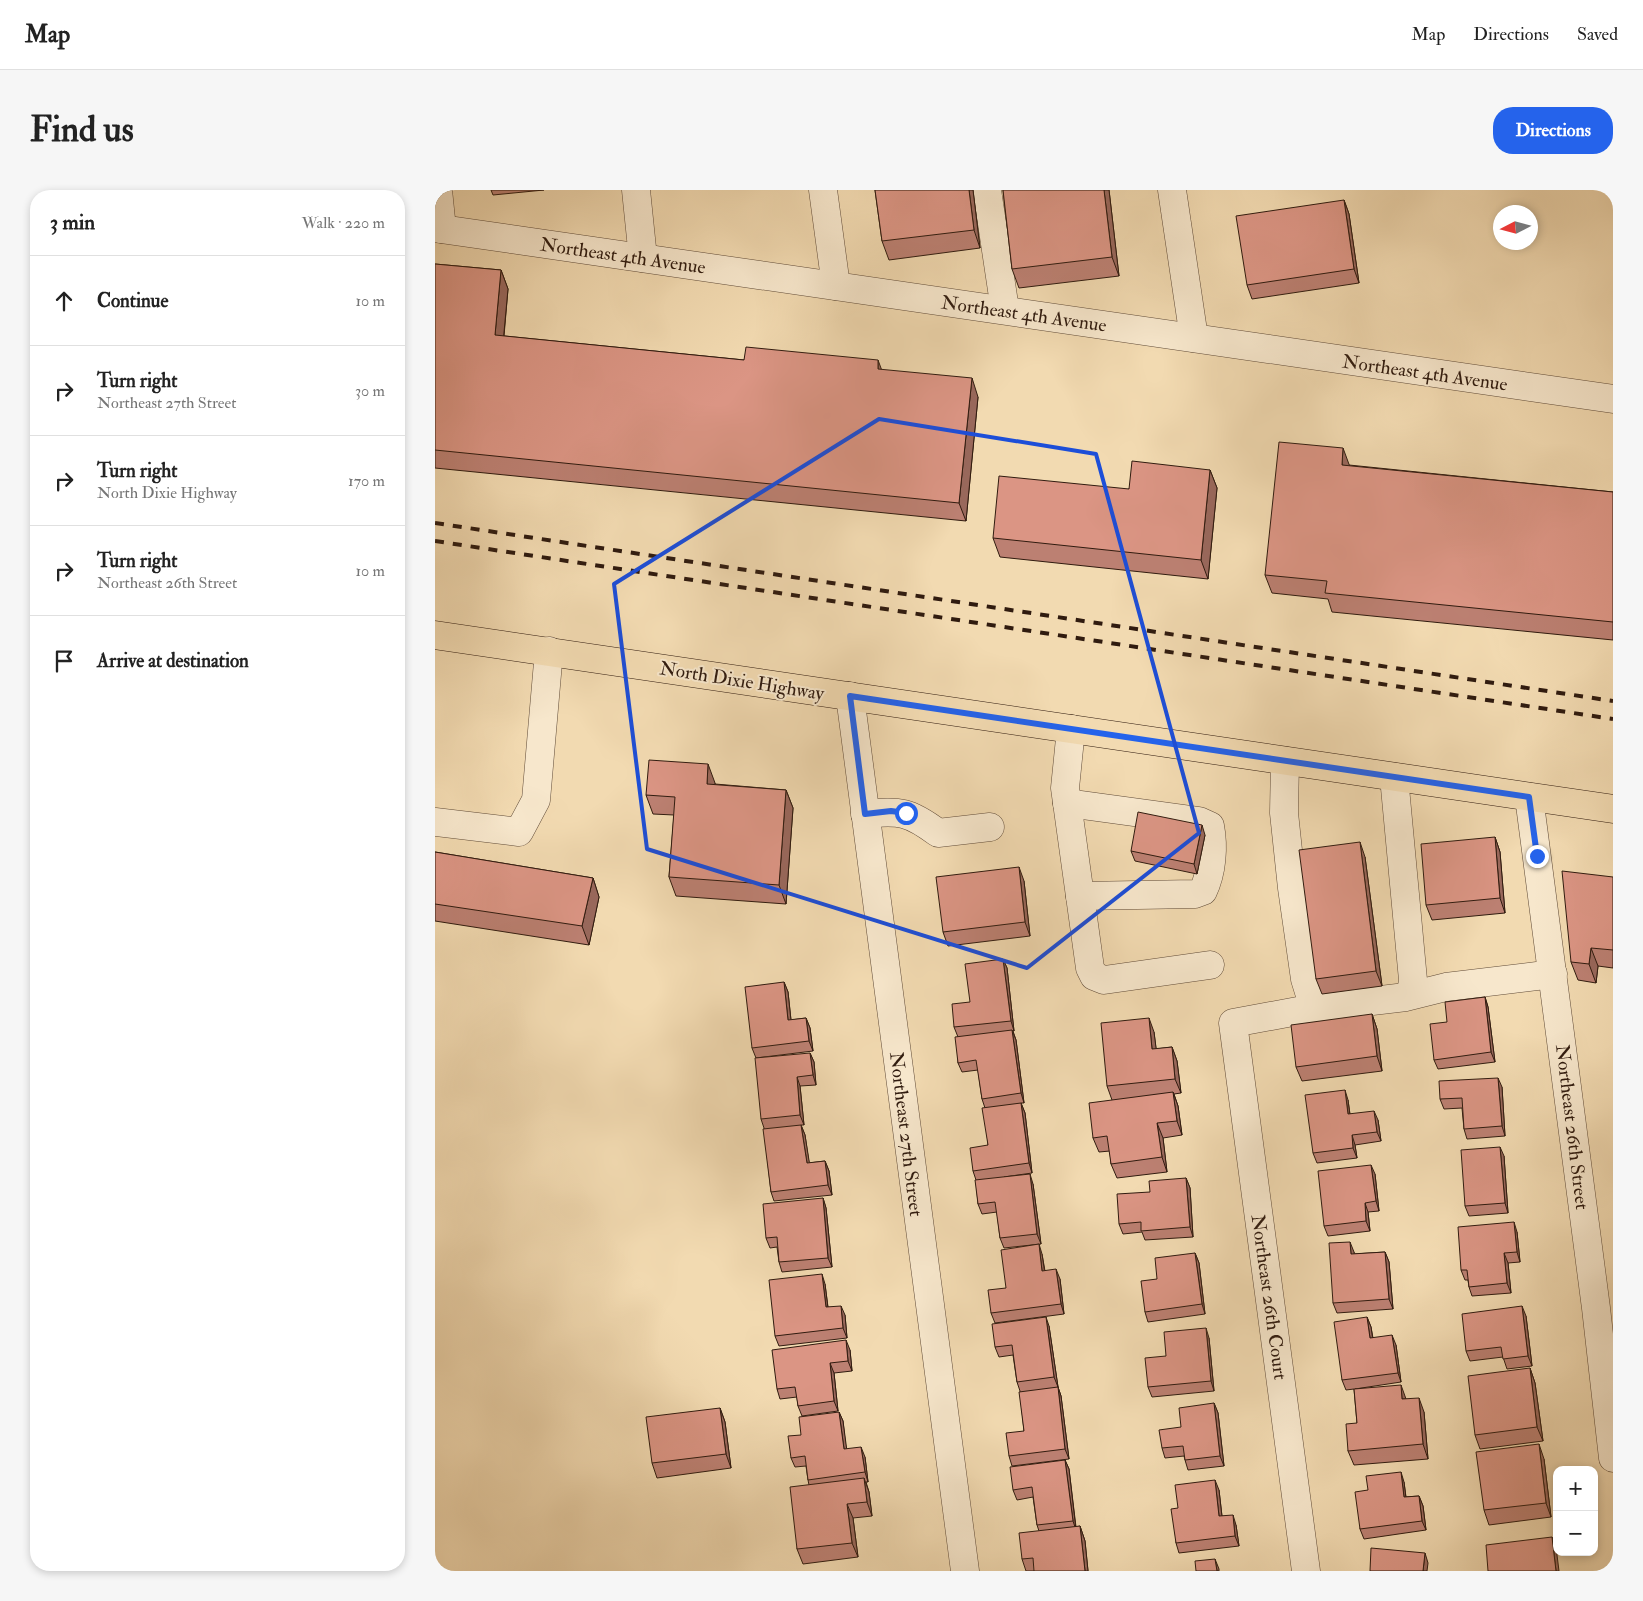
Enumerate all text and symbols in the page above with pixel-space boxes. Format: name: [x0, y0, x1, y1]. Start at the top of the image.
text: Map: [25, 19, 70, 50]
text: Map: [1412, 23, 1445, 46]
text: Directions: [1473, 23, 1549, 46]
text: Saved: [1577, 23, 1618, 46]
button: Directions: [1493, 107, 1613, 154]
text: Find us: [30, 108, 134, 152]
north arrow: [1493, 205, 1538, 250]
text: 3 min: [50, 209, 95, 236]
text: Walk · 220 m: [302, 213, 385, 233]
street label: Northeast 4th Avenue: [539, 233, 707, 279]
icon: ahead: [50, 287, 78, 315]
text: Continue: [97, 289, 168, 313]
text: 10 m: [355, 291, 385, 311]
street label: Northeast 4th Avenue: [940, 291, 1108, 337]
street label: Northeast 4th Avenue: [1341, 350, 1509, 396]
text: Turn right: [97, 369, 177, 393]
icon: right: [50, 377, 78, 405]
text: 30 m: [355, 381, 385, 401]
text: Northeast 27th Street: [97, 393, 236, 413]
text: Turn right: [97, 459, 177, 483]
icon: right: [50, 467, 78, 495]
text: 170 m: [348, 471, 385, 491]
text: North Dixie Highway: [97, 483, 237, 503]
text: Turn right: [97, 549, 177, 573]
icon: right: [50, 557, 78, 585]
text: 10 m: [355, 561, 385, 581]
text: Northeast 26th Street: [97, 573, 237, 593]
icon: arrive: [50, 647, 78, 675]
text: Arrive at destination: [97, 649, 249, 673]
street label: North Dixie Highway: [658, 656, 826, 706]
route start: [895, 802, 918, 825]
route end: [1526, 845, 1549, 868]
street label: Northeast 26th Street: [1550, 1043, 1594, 1211]
street label: Northeast 27th Street: [884, 1050, 928, 1218]
street label: Northeast 26th Court: [1246, 1213, 1293, 1381]
map controls: [1553, 1466, 1598, 1556]
button: +: [1553, 1466, 1598, 1511]
button: −: [1553, 1511, 1598, 1556]

